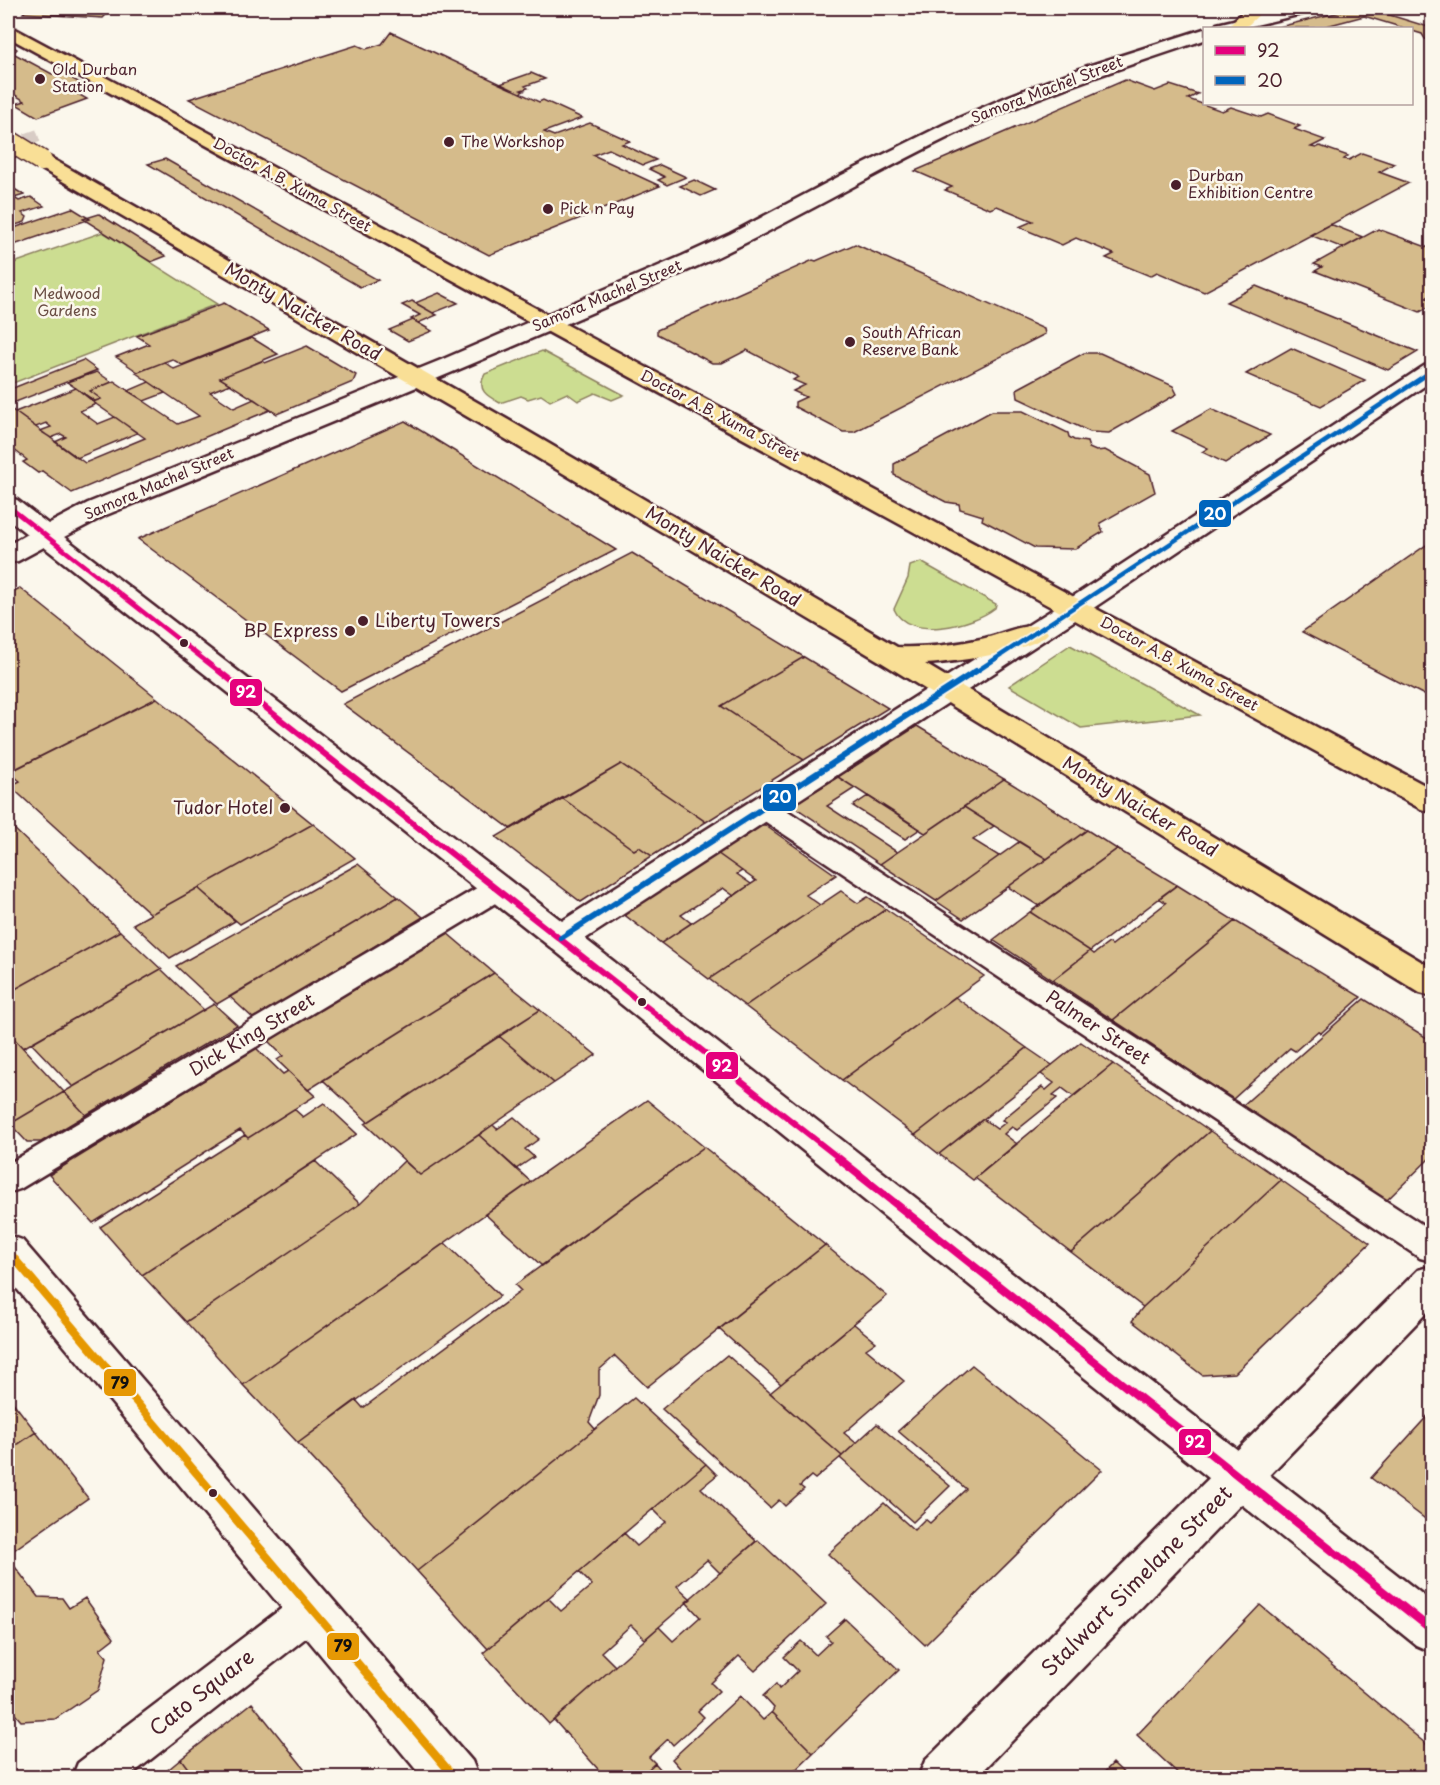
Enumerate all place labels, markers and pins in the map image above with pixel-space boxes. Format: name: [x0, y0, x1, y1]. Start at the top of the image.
place label: Old Durban Station: [52, 57, 137, 97]
marker: Old Durban Station: [33, 72, 47, 86]
place label: The Workshop: [461, 129, 565, 152]
marker: The Workshop: [442, 135, 456, 149]
place label: Durban Exhibition Centre: [1188, 163, 1313, 203]
marker: Durban Exhibition Centre: [1169, 178, 1183, 192]
place label: Pick n Pay: [560, 196, 635, 219]
marker: Pick n Pay: [541, 202, 555, 216]
place label: South African Reserve Bank: [862, 320, 961, 360]
marker: South African Reserve Bank: [843, 335, 857, 349]
place label: Liberty Towers: [375, 606, 501, 633]
marker: Liberty Towers: [356, 614, 370, 628]
place label: BP Express: [243, 616, 338, 643]
marker: BP Express: [343, 624, 357, 638]
unlabelled marker: [178, 637, 190, 649]
place label: Tudor Hotel: [173, 793, 273, 820]
marker: Tudor Hotel: [278, 801, 292, 815]
unlabelled marker: [636, 996, 648, 1008]
unlabelled marker: [207, 1487, 219, 1499]

